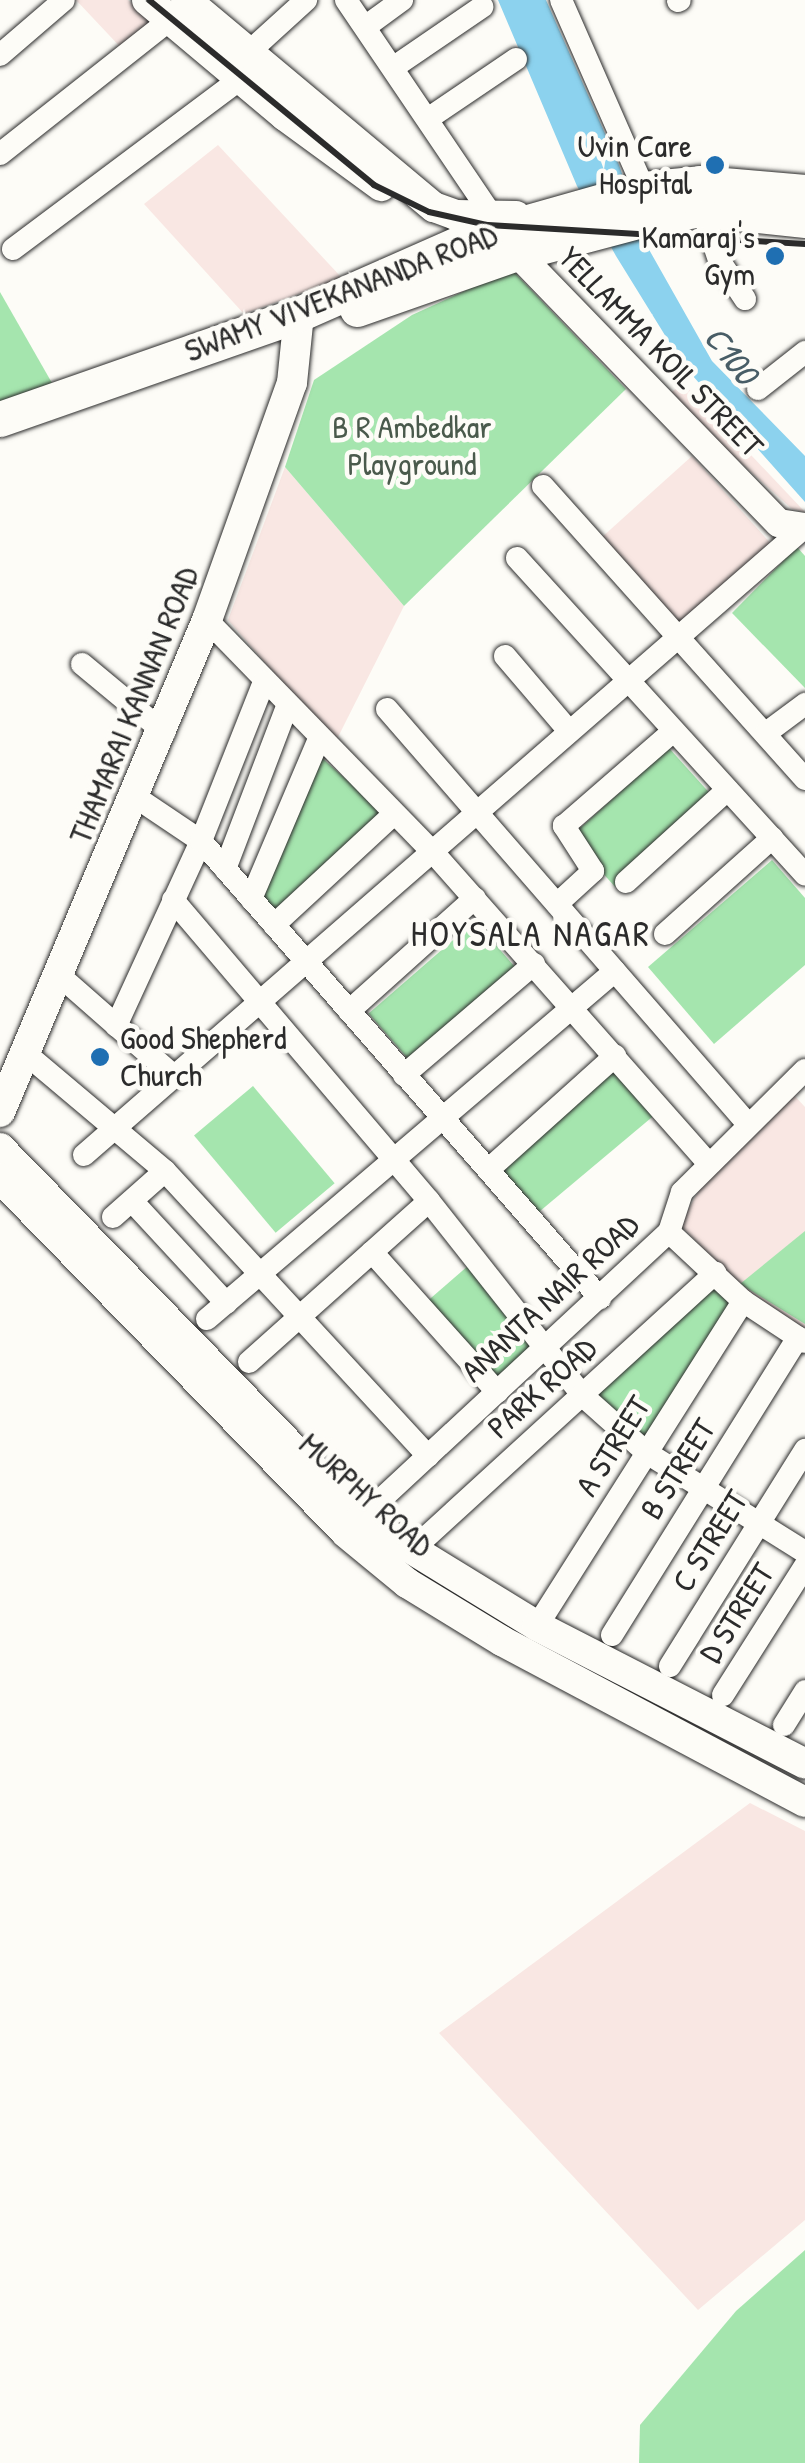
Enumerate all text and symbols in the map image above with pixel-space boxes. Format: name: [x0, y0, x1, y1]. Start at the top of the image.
place label: Uvin Care Hospital: [577, 128, 692, 203]
marker: Uvin Care Hospital: [702, 152, 728, 178]
street label: SWAMY VIVEKANANDA ROAD: [179, 216, 503, 370]
place label: Kamaraj's Gym: [641, 219, 755, 294]
street label: YELLAMMA KOIL STREET: [551, 239, 771, 465]
marker: Kamaraj's Gym: [764, 245, 786, 267]
water label: C100: [695, 317, 767, 393]
park label: B R Ambedkar Playground: [332, 409, 492, 484]
street label: THAMARAI KANNAN ROAD: [61, 561, 207, 849]
district label: HOYSALA NAGAR: [411, 913, 651, 955]
place label: Good Shepherd Church: [120, 1020, 287, 1095]
marker: Good Shepherd Church: [89, 1046, 111, 1068]
street label: ANANTA NAIR ROAD: [453, 1206, 647, 1390]
street label: PARK ROAD: [480, 1329, 604, 1447]
street label: A STREET: [567, 1389, 659, 1503]
street label: B STREET: [632, 1412, 724, 1526]
street label: MURPHY ROAD: [291, 1425, 441, 1565]
street label: C STREET: [664, 1483, 756, 1599]
street label: D STREET: [692, 1556, 782, 1670]

